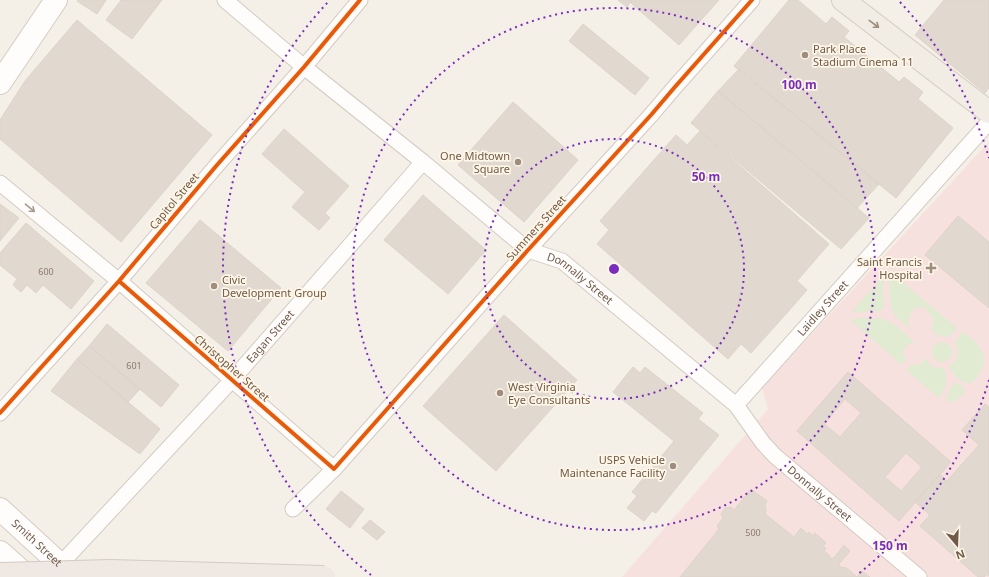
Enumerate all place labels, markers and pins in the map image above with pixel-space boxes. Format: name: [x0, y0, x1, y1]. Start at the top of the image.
place label: Park Place Stadium Cinema 11: [813, 41, 913, 69]
marker: Park Place Stadium Cinema 11: [800, 50, 810, 60]
place label: One Midtown Square: [440, 148, 510, 176]
marker: One Midtown Square: [513, 157, 523, 167]
place label: Saint Francis Hospital: [857, 254, 922, 282]
centre of rings: [607, 262, 621, 276]
marker: Saint Francis Hospital: [925, 262, 937, 274]
place label: Civic Development Group: [222, 272, 327, 300]
marker: Civic Development Group: [209, 281, 219, 291]
place label: West Virginia Eye Consultants: [508, 379, 590, 407]
marker: West Virginia Eye Consultants: [495, 388, 505, 398]
place label: USPS Vehicle Maintenance Facility: [560, 452, 665, 480]
marker: USPS Vehicle Maintenance Facility: [668, 461, 678, 471]

